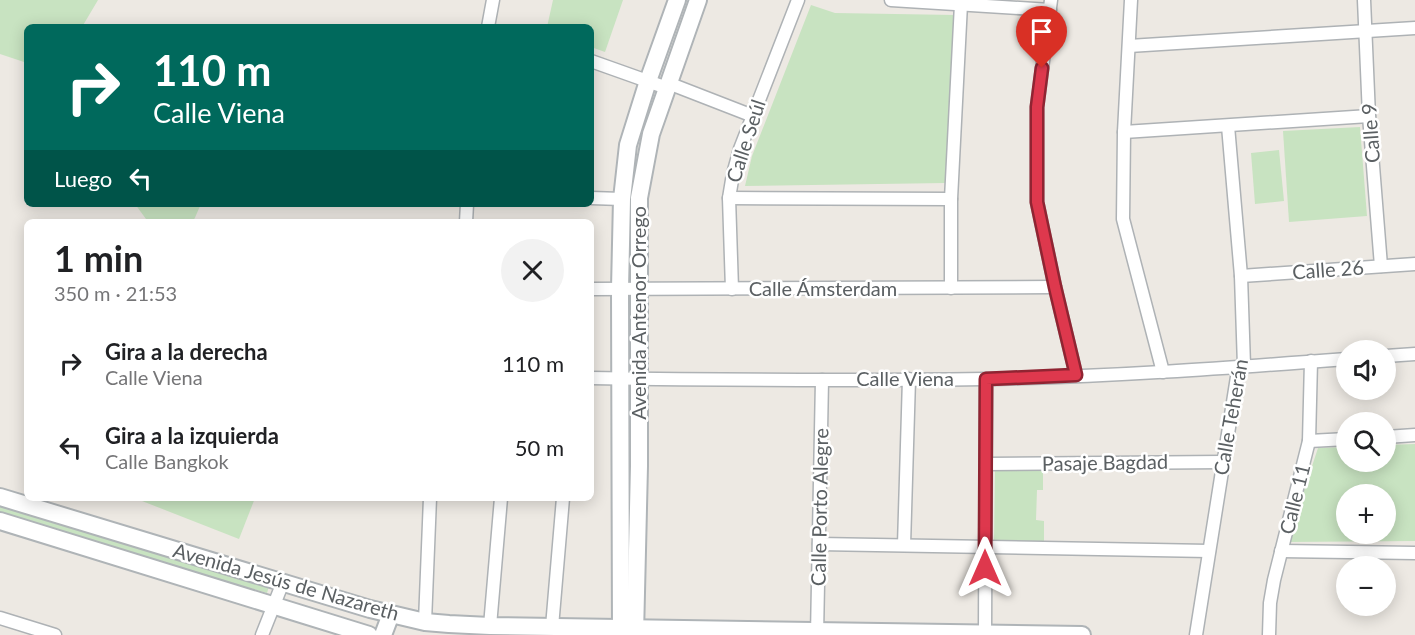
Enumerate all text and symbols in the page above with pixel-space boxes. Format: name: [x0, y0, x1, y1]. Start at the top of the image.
pin: [1016, 6, 1067, 68]
icon: arrive: [1025, 15, 1058, 48]
text: 110 m: [153, 45, 271, 95]
icon: right: [54, 48, 132, 126]
text: Calle Viena: [153, 96, 285, 129]
street label: Calle Seúl: [720, 96, 770, 185]
street label: Calle 9: [1356, 102, 1384, 164]
icon: left: [124, 162, 157, 195]
text: Luego: [54, 165, 112, 192]
street label: Avenida Antenor Orrego: [626, 206, 650, 420]
text: 1 min: [54, 236, 143, 280]
button: close: [501, 239, 564, 302]
street label: Calle 26: [1291, 255, 1364, 283]
street label: Calle Ámsterdam: [749, 276, 897, 300]
text: 350 m · 21:53: [54, 281, 177, 305]
text: Gira a la derecha: [105, 338, 268, 365]
map controls: [1336, 340, 1396, 616]
button: sound: [1336, 340, 1396, 400]
icon: right: [54, 347, 87, 380]
text: 110 m: [502, 350, 564, 377]
street label: Calle Teherán: [1208, 357, 1252, 477]
text: Calle Viena: [105, 365, 203, 389]
street label: Calle Viena: [856, 366, 954, 390]
button: search: [1336, 412, 1396, 472]
text: Gira a la izquierda: [105, 422, 279, 449]
street label: Calle Porto Alegre: [806, 428, 832, 586]
icon: left: [54, 431, 87, 464]
text: 50 m: [515, 434, 564, 461]
text: Calle Bangkok: [105, 449, 229, 473]
street label: Pasaje Bagdad: [1042, 449, 1168, 475]
street label: Calle 11: [1274, 461, 1314, 536]
button: +: [1336, 484, 1396, 544]
position arrow: [953, 536, 1017, 600]
street label: Avenida Jesús de Nazareth: [171, 537, 402, 625]
button: −: [1336, 556, 1396, 616]

